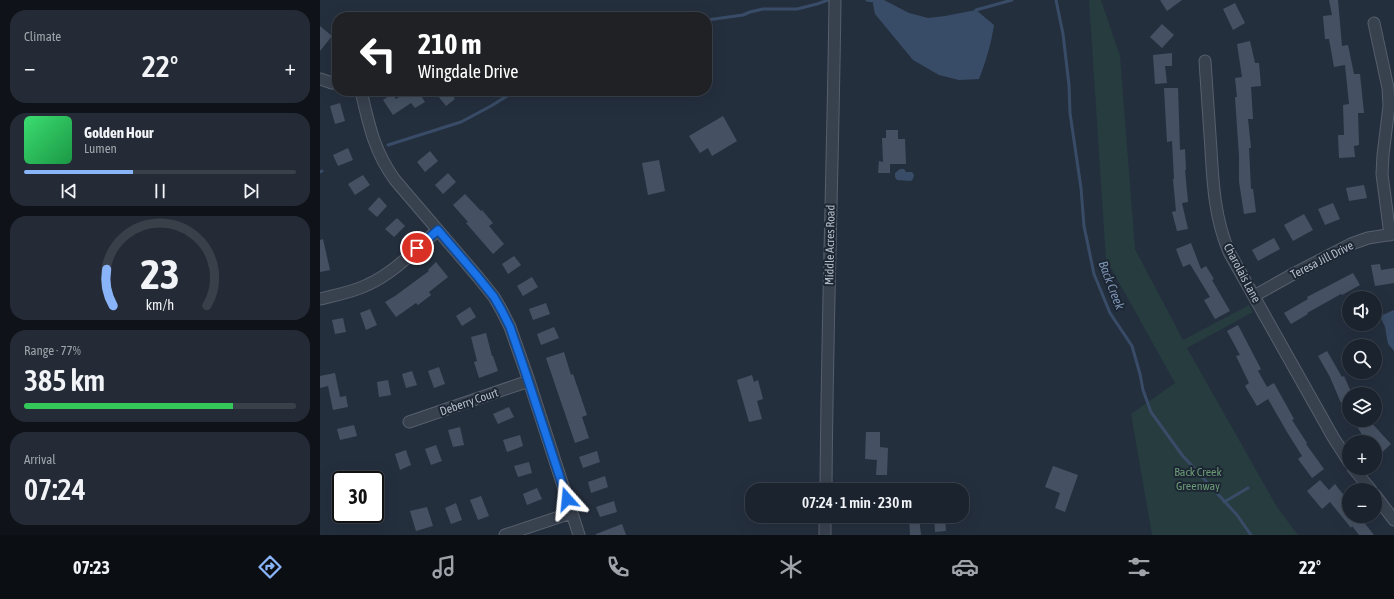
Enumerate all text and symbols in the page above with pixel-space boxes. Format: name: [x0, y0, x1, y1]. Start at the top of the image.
icon: left: [352, 28, 404, 80]
text: 210 m: [418, 28, 481, 60]
text: Climate: [24, 29, 61, 44]
text: 22°: [142, 49, 178, 83]
text: −: [24, 54, 35, 80]
text: +: [285, 54, 296, 80]
text: Wingdale Drive: [418, 61, 518, 82]
text: Golden Hour: [84, 124, 154, 141]
text: Lumen: [84, 141, 117, 156]
icon: previous: [58, 180, 80, 202]
icon: pause: [149, 180, 171, 202]
icon: next: [240, 180, 262, 202]
street label: Middle Acres Road: [822, 205, 838, 285]
pin: [400, 231, 434, 265]
icon: arrive: [406, 237, 428, 259]
street label: Teresa Jill Drive: [1288, 238, 1356, 282]
street label: Charolais Lane: [1221, 241, 1263, 305]
text: 23: [140, 249, 180, 297]
water label: Back Creek: [1095, 259, 1128, 312]
map controls: [1342, 291, 1382, 523]
button: sound: [1342, 291, 1382, 331]
text: km/h: [146, 296, 174, 312]
button: search: [1342, 339, 1382, 379]
text: Range · 77%: [24, 343, 81, 358]
text: 385 km: [24, 363, 105, 397]
street label: Deberry Court: [438, 385, 500, 418]
button: layers: [1342, 387, 1382, 427]
button: +: [1342, 435, 1382, 475]
text: Arrival: [24, 452, 56, 467]
park label: Back Creek Greenway: [1174, 465, 1223, 493]
speed limit sign: 30: [332, 471, 384, 523]
text: 07:24: [24, 472, 86, 506]
position arrow: [546, 478, 588, 520]
button: −: [1342, 483, 1382, 523]
text: 07:24 · 1 min · 230 m: [802, 494, 912, 511]
icon: directions: [256, 553, 284, 581]
icon: music: [430, 553, 458, 581]
icon: phone: [604, 553, 632, 581]
icon: climate: [777, 553, 805, 581]
icon: car: [951, 553, 979, 581]
icon: filters: [1125, 553, 1153, 581]
text: 07:23: [73, 557, 110, 578]
text: 22°: [1299, 557, 1321, 578]

